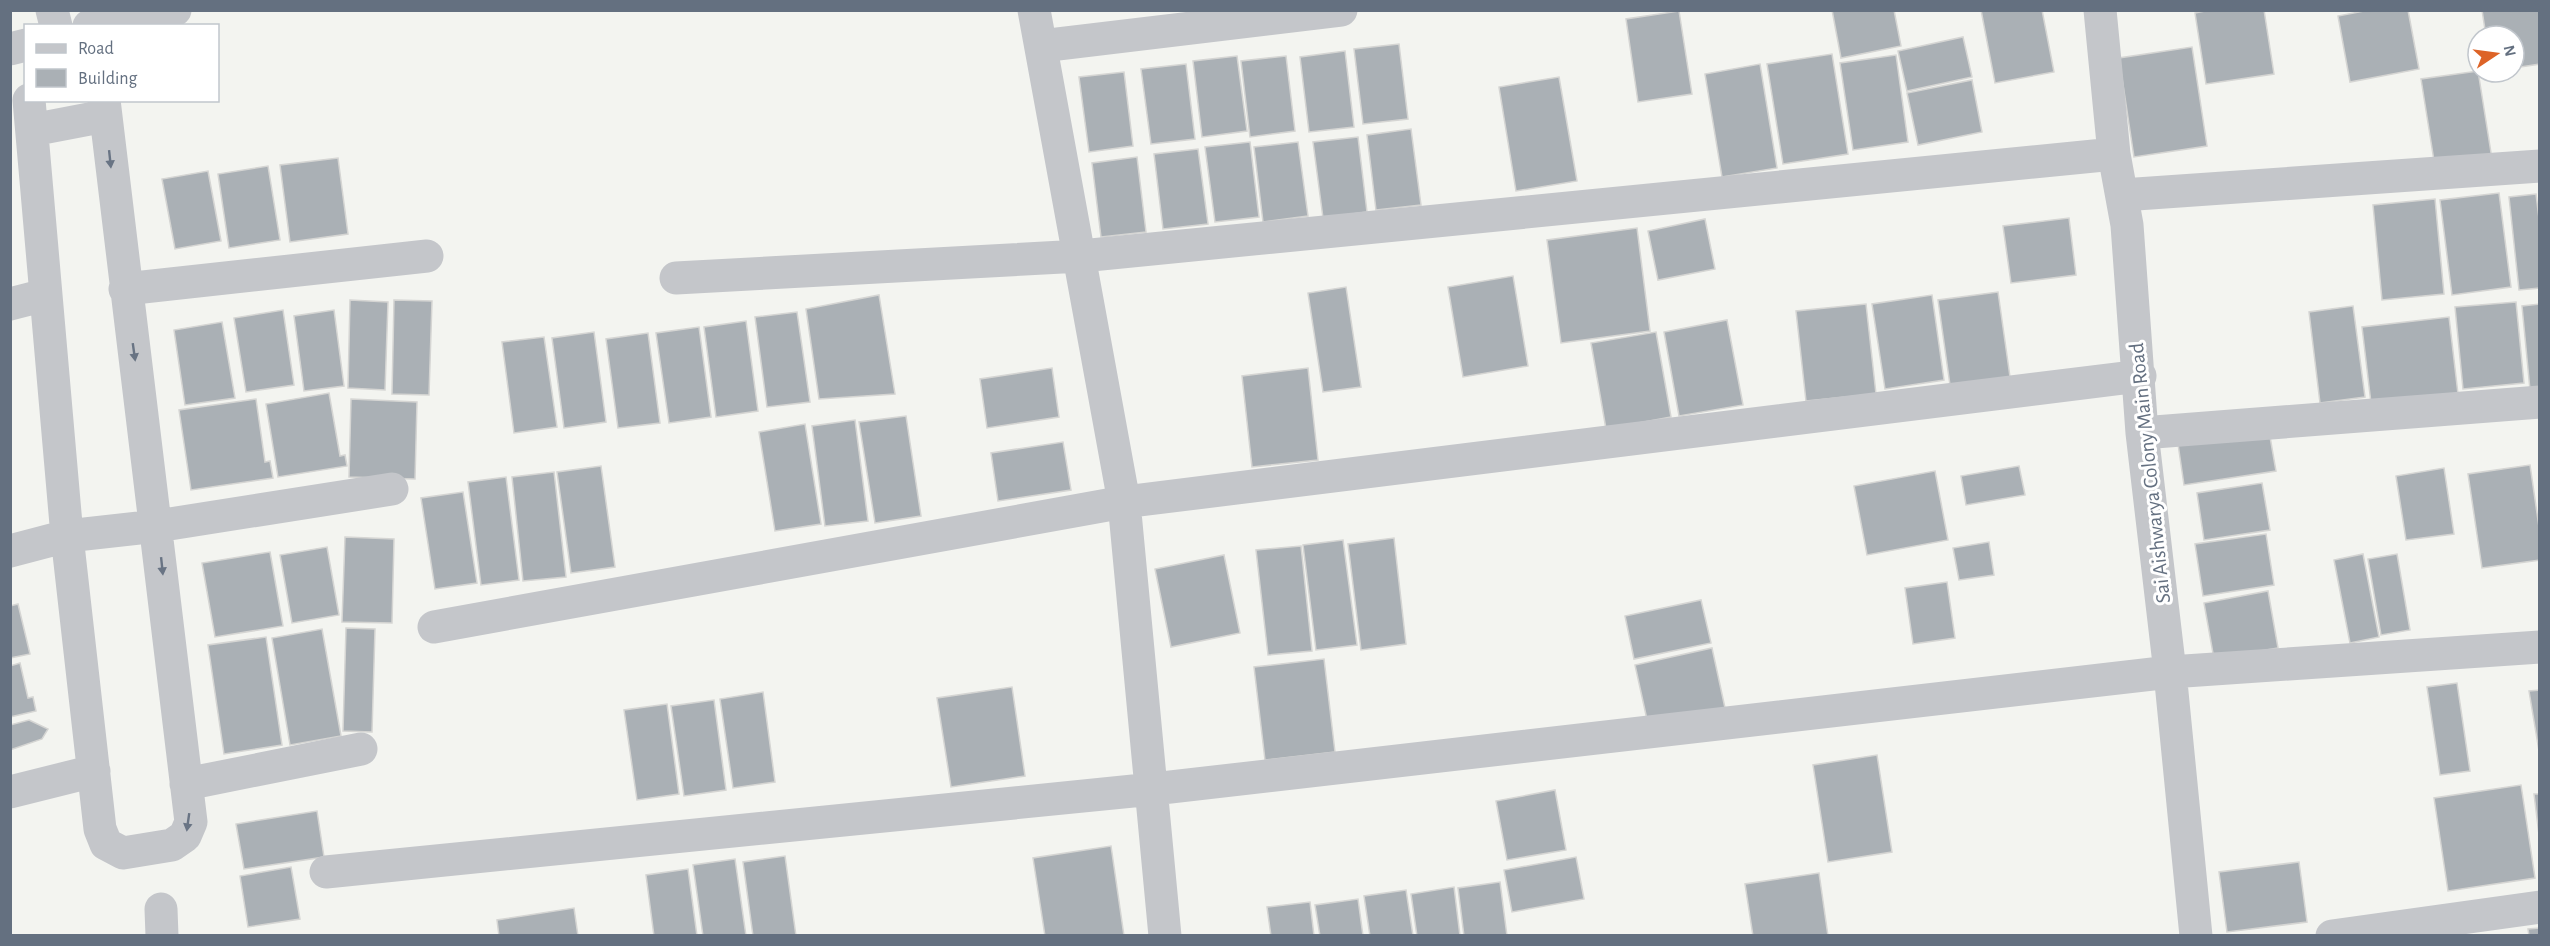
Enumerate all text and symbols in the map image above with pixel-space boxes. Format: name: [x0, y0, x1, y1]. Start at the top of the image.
legend: [24, 24, 219, 102]
north arrow: [2466, 24, 2526, 84]
text: Road: [78, 40, 114, 58]
text: N: [2501, 44, 2519, 58]
text: Building: [78, 70, 138, 88]
one-way arrow: [106, 149, 115, 168]
street label: Sai Aishwarya Colony Main Road: [2126, 342, 2174, 604]
one-way arrow: [129, 343, 138, 362]
one-way arrow: [157, 557, 167, 576]
one-way arrow: [184, 813, 193, 832]

